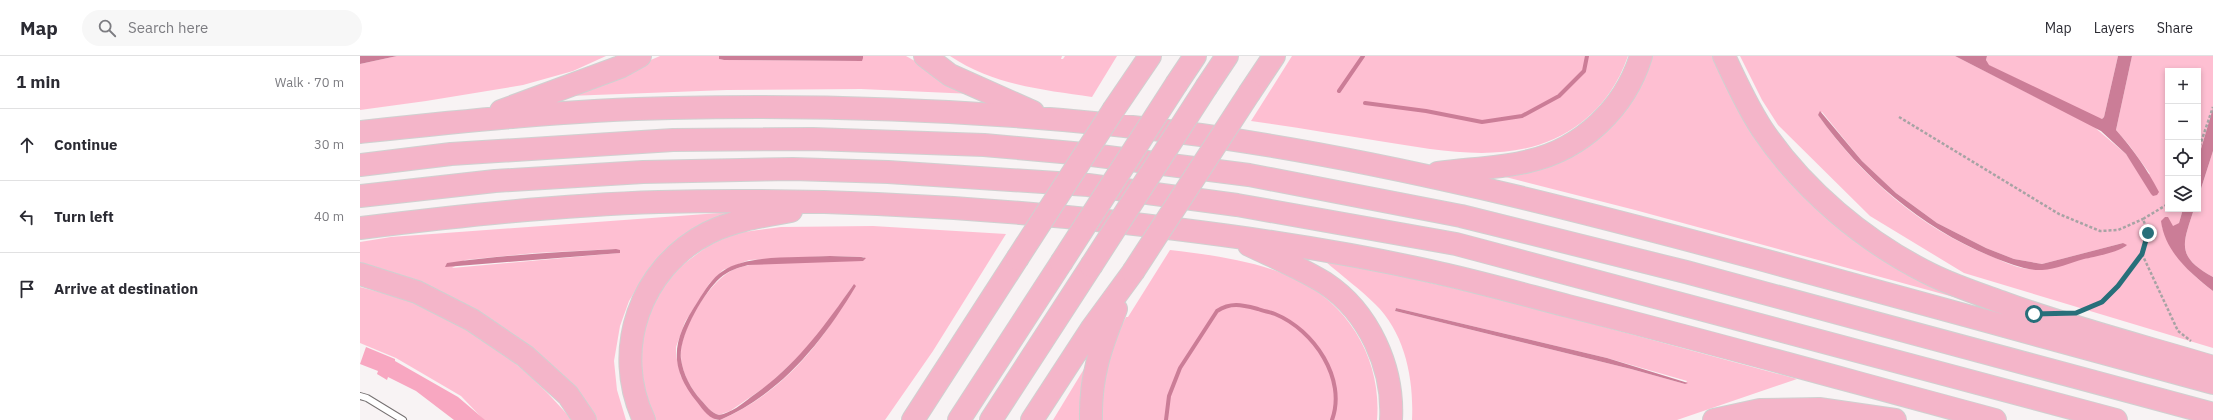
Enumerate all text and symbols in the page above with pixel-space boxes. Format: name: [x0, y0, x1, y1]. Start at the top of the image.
search box: [82, 10, 362, 46]
text: Map: [20, 16, 58, 40]
icon: search: [96, 17, 118, 39]
text: Search here: [128, 18, 208, 37]
text: Map: [2045, 19, 2072, 37]
text: Layers: [2094, 19, 2135, 37]
text: Share: [2157, 19, 2193, 37]
map controls: [2165, 68, 2201, 212]
button: +: [2165, 68, 2201, 104]
text: 1 min: [16, 71, 60, 93]
text: Walk · 70 m: [275, 74, 344, 91]
button: −: [2165, 104, 2201, 140]
icon: ahead: [16, 134, 38, 156]
text: Continue: [54, 135, 118, 154]
text: 30 m: [314, 136, 344, 153]
button: locate: [2165, 140, 2201, 176]
button: layers: [2165, 176, 2201, 212]
icon: left: [16, 206, 38, 228]
text: Turn left: [54, 207, 114, 226]
text: 40 m: [314, 208, 344, 225]
route end: [2139, 224, 2157, 242]
icon: arrive: [16, 278, 38, 300]
text: Arrive at destination: [54, 279, 198, 298]
route start: [2025, 305, 2043, 323]

